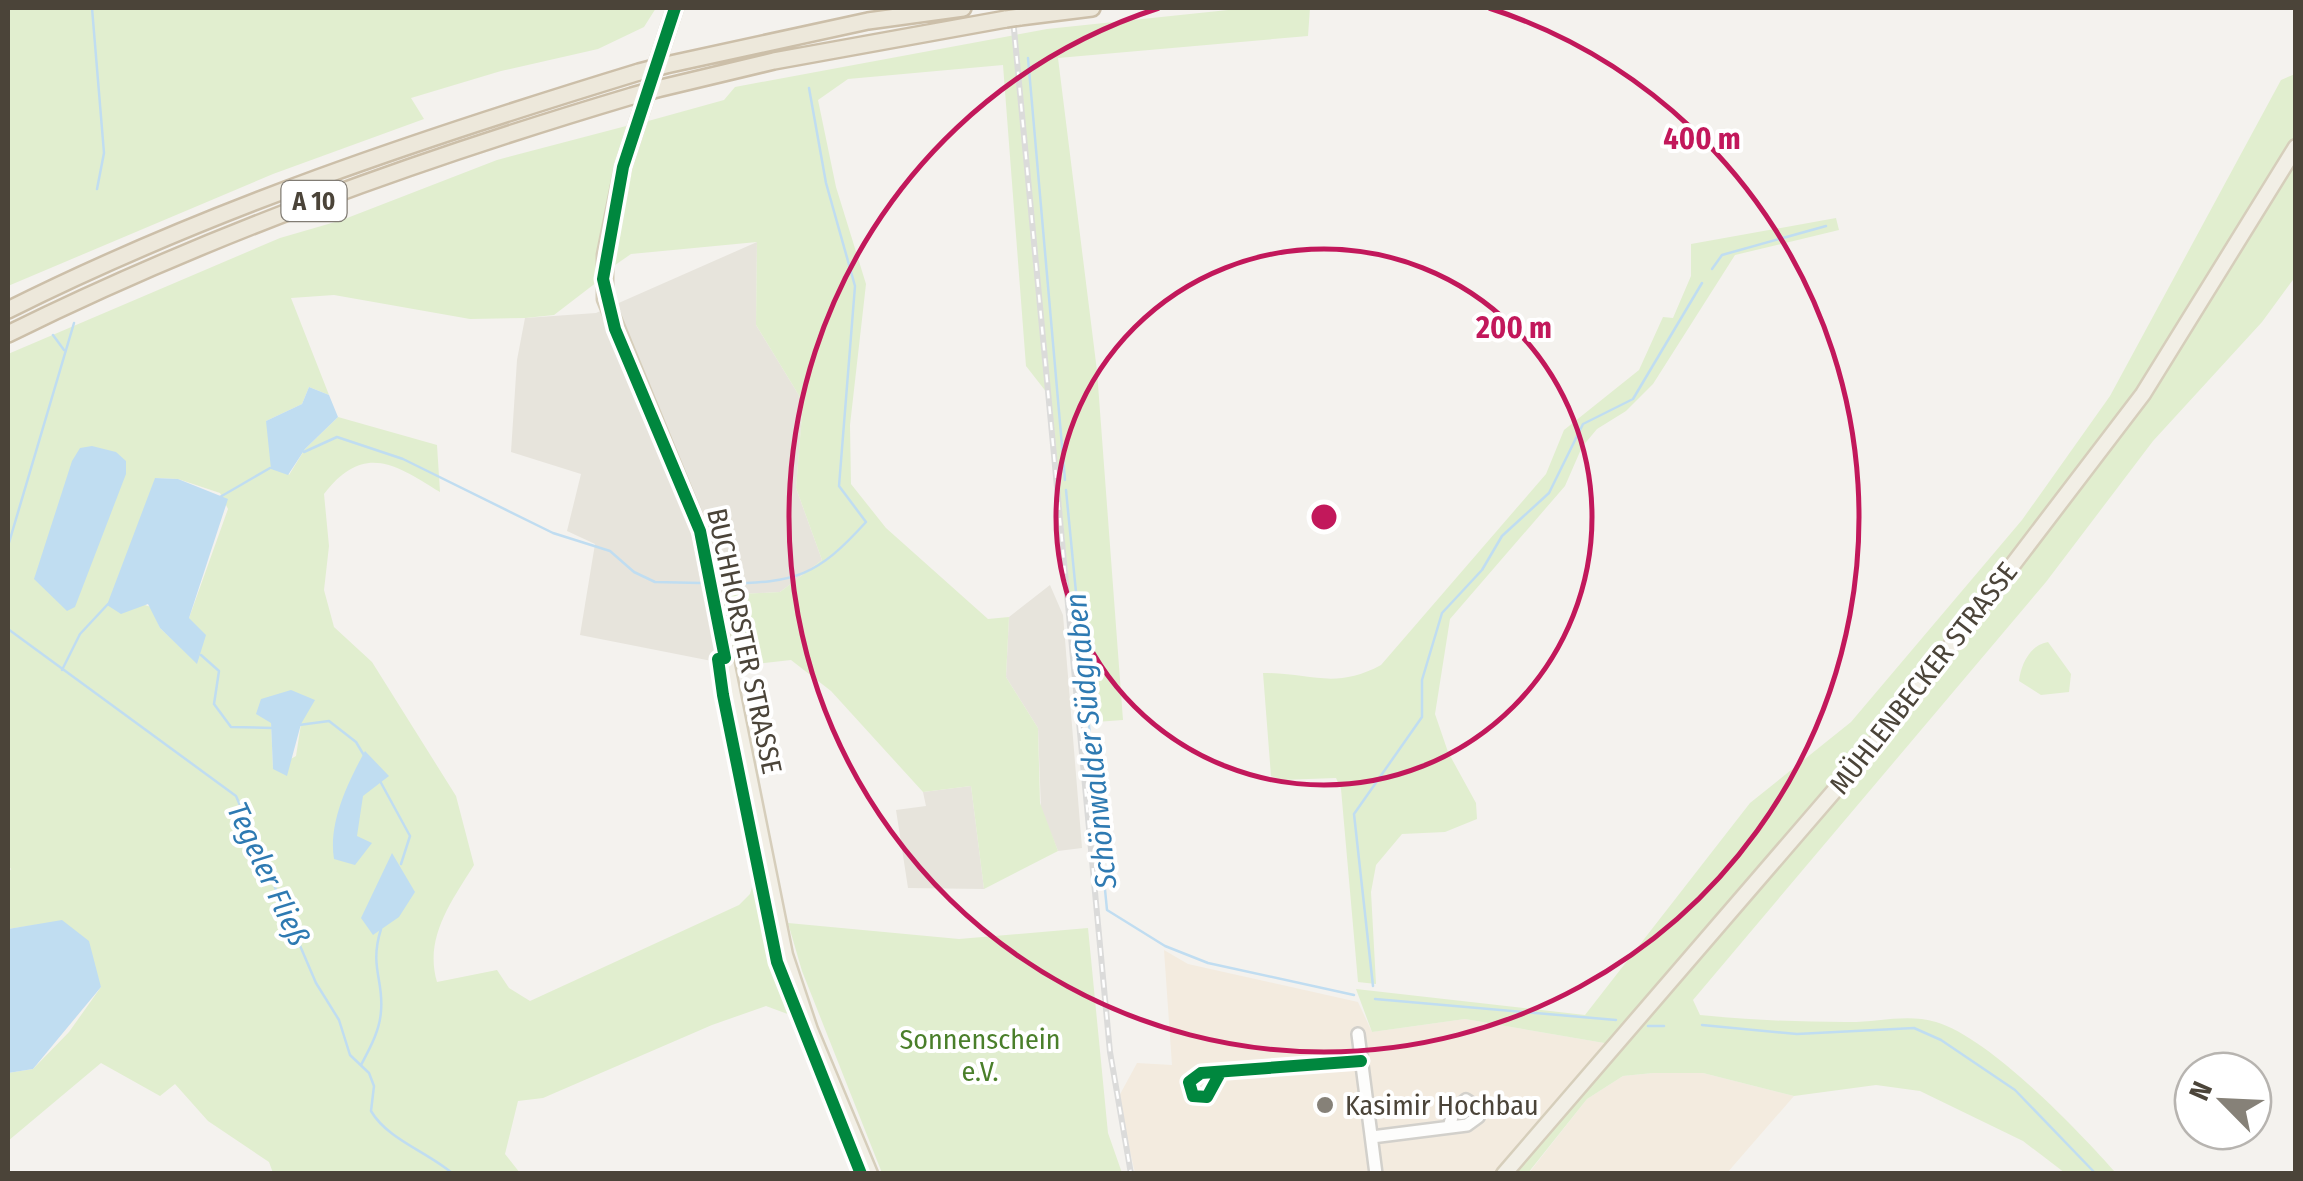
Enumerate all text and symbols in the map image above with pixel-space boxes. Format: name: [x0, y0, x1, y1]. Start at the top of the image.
text: 400 m: [1663, 121, 1741, 157]
road number: A 10: [282, 181, 346, 221]
text: 200 m: [1475, 310, 1552, 346]
centre of rings: [1306, 499, 1342, 535]
street label: BUCHHORSTER STRASSE: [700, 505, 789, 777]
street label: MÜHLENBECKER STRASSE: [1823, 556, 2024, 801]
water label: Schönwalder Südgraben: [1058, 591, 1125, 892]
water label: Tegeler Fließ: [219, 797, 317, 951]
park label: Sonnenschein e.V.: [899, 1023, 1061, 1088]
north arrow: [2173, 1051, 2273, 1151]
text: N: [2182, 1077, 2219, 1105]
place label: Kasimir Hochbau: [1345, 1089, 1539, 1122]
marker: Kasimir Hochbau: [1314, 1094, 1336, 1116]

